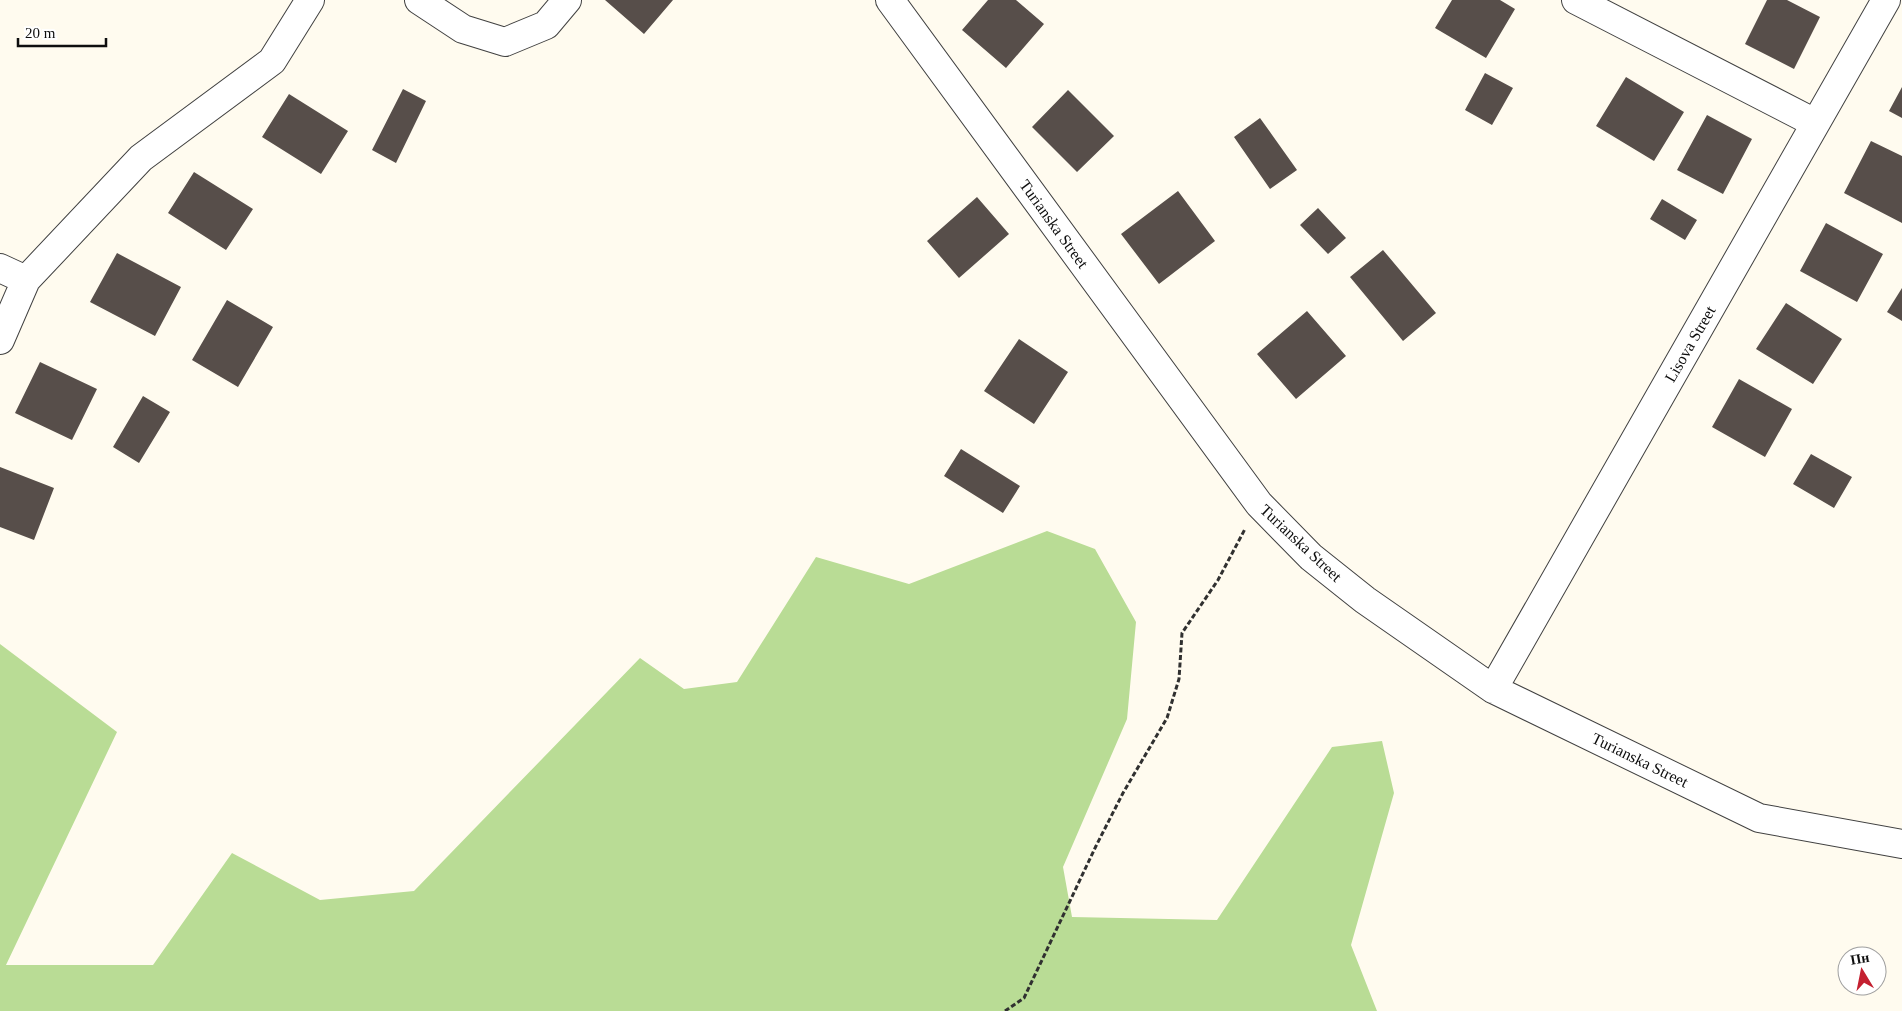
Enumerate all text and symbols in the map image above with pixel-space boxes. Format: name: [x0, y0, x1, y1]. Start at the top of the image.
scale bar: [18, 15, 105, 47]
text: 20 m: [25, 25, 56, 41]
street label: Turianska Street: [1016, 177, 1092, 272]
street label: Lisova Street: [1661, 303, 1719, 385]
street label: Turianska Street: [1257, 501, 1346, 585]
street label: Turianska Street: [1589, 729, 1691, 791]
north arrow: [1837, 946, 1887, 996]
text: Пн: [1849, 950, 1870, 968]

